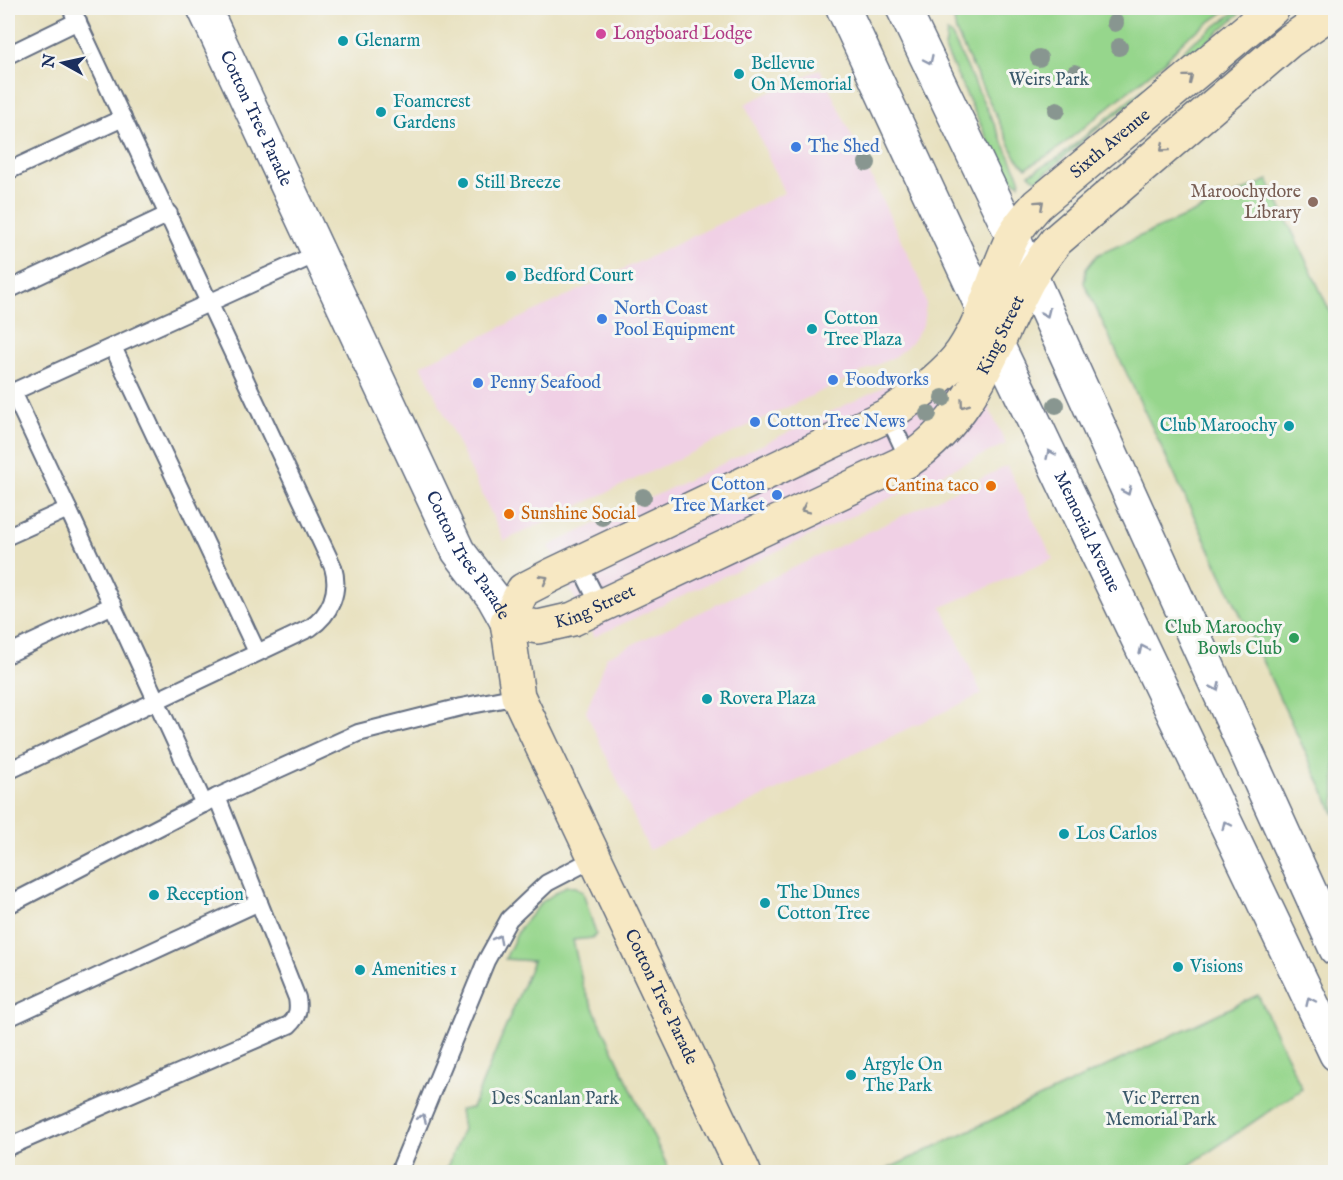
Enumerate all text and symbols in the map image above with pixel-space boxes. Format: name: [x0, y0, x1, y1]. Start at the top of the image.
place label: Longboard Lodge: [613, 23, 753, 46]
marker: Longboard Lodge: [594, 27, 608, 41]
place label: Glenarm: [355, 30, 420, 53]
north arrow: [33, 33, 93, 93]
marker: Glenarm: [336, 34, 350, 48]
street label: Cotton Tree Parade: [214, 47, 297, 190]
text: N: [39, 53, 61, 70]
place label: Bellevue On Memorial: [751, 53, 852, 97]
one-way arrow: [921, 54, 933, 65]
marker: Bellevue On Memorial: [732, 67, 746, 81]
park label: Weirs Park: [1009, 69, 1090, 92]
one-way arrow: [1182, 74, 1193, 85]
place label: Foamcrest Gardens: [393, 91, 471, 135]
street label: Sixth Avenue: [1066, 104, 1155, 184]
marker: Foamcrest Gardens: [374, 105, 388, 119]
place label: The Shed: [808, 136, 880, 159]
marker: The Shed: [789, 140, 803, 154]
one-way arrow: [1160, 141, 1171, 152]
place label: Still Breeze: [475, 172, 561, 195]
marker: Still Breeze: [456, 176, 470, 190]
place label: Maroochydore Library: [1191, 181, 1301, 225]
marker: Maroochydore Library: [1306, 195, 1320, 209]
one-way arrow: [1033, 200, 1044, 211]
place label: Bedford Court: [523, 265, 634, 288]
marker: Bedford Court: [504, 269, 518, 283]
street label: King Street: [972, 292, 1030, 379]
place label: North Coast Pool Equipment: [614, 298, 735, 342]
one-way arrow: [1039, 307, 1051, 318]
place label: Cotton Tree Plaza: [824, 308, 902, 352]
marker: North Coast Pool Equipment: [595, 312, 609, 326]
marker: Cotton Tree Plaza: [805, 322, 819, 336]
place label: Foodworks: [845, 369, 929, 392]
place label: Penny Seafood: [490, 372, 601, 395]
marker: Foodworks: [826, 373, 840, 387]
marker: Penny Seafood: [471, 376, 485, 390]
one-way arrow: [961, 397, 972, 408]
place label: Cotton Tree News: [767, 411, 905, 434]
marker: Cotton Tree News: [748, 415, 762, 429]
place label: Club Maroochy: [1160, 415, 1277, 438]
marker: Club Maroochy: [1282, 419, 1296, 433]
one-way arrow: [1045, 449, 1057, 460]
street label: Memorial Avenue: [1048, 468, 1126, 596]
place label: Cotton Tree Market: [671, 474, 765, 518]
place label: Cantina taco: [885, 475, 979, 498]
marker: Cantina taco: [984, 479, 998, 493]
one-way arrow: [1120, 484, 1132, 495]
street label: Cotton Tree Parade: [420, 487, 515, 624]
marker: Cotton Tree Market: [770, 488, 784, 502]
one-way arrow: [800, 502, 811, 514]
place label: Sunshine Social: [521, 503, 636, 526]
marker: Sunshine Social: [502, 507, 516, 521]
one-way arrow: [537, 575, 548, 586]
street label: King Street: [553, 580, 639, 634]
place label: Club Maroochy Bowls Club: [1165, 617, 1282, 661]
marker: Club Maroochy Bowls Club: [1287, 631, 1301, 645]
one-way arrow: [1138, 644, 1150, 655]
one-way arrow: [1209, 681, 1221, 692]
place label: Rovera Plaza: [719, 688, 816, 711]
marker: Rovera Plaza: [700, 692, 714, 706]
one-way arrow: [1222, 820, 1234, 831]
place label: Los Carlos: [1076, 823, 1157, 846]
marker: Los Carlos: [1057, 827, 1071, 841]
place label: The Dunes Cotton Tree: [777, 882, 870, 926]
place label: Reception: [166, 884, 244, 907]
marker: Reception: [147, 888, 161, 902]
marker: The Dunes Cotton Tree: [758, 896, 772, 910]
street label: Cotton Tree Parade: [619, 926, 703, 1068]
one-way arrow: [491, 935, 502, 946]
place label: Visions: [1189, 956, 1243, 979]
place label: Amenities 1: [371, 959, 457, 982]
marker: Visions: [1171, 960, 1185, 974]
marker: Amenities 1: [353, 963, 367, 977]
one-way arrow: [1306, 996, 1318, 1007]
place label: Argyle On The Park: [862, 1054, 943, 1098]
marker: Argyle On The Park: [844, 1068, 858, 1082]
park label: Des Scanlan Park: [491, 1088, 619, 1111]
park label: Vic Perren Memorial Park: [1106, 1088, 1217, 1132]
one-way arrow: [415, 1114, 427, 1125]

